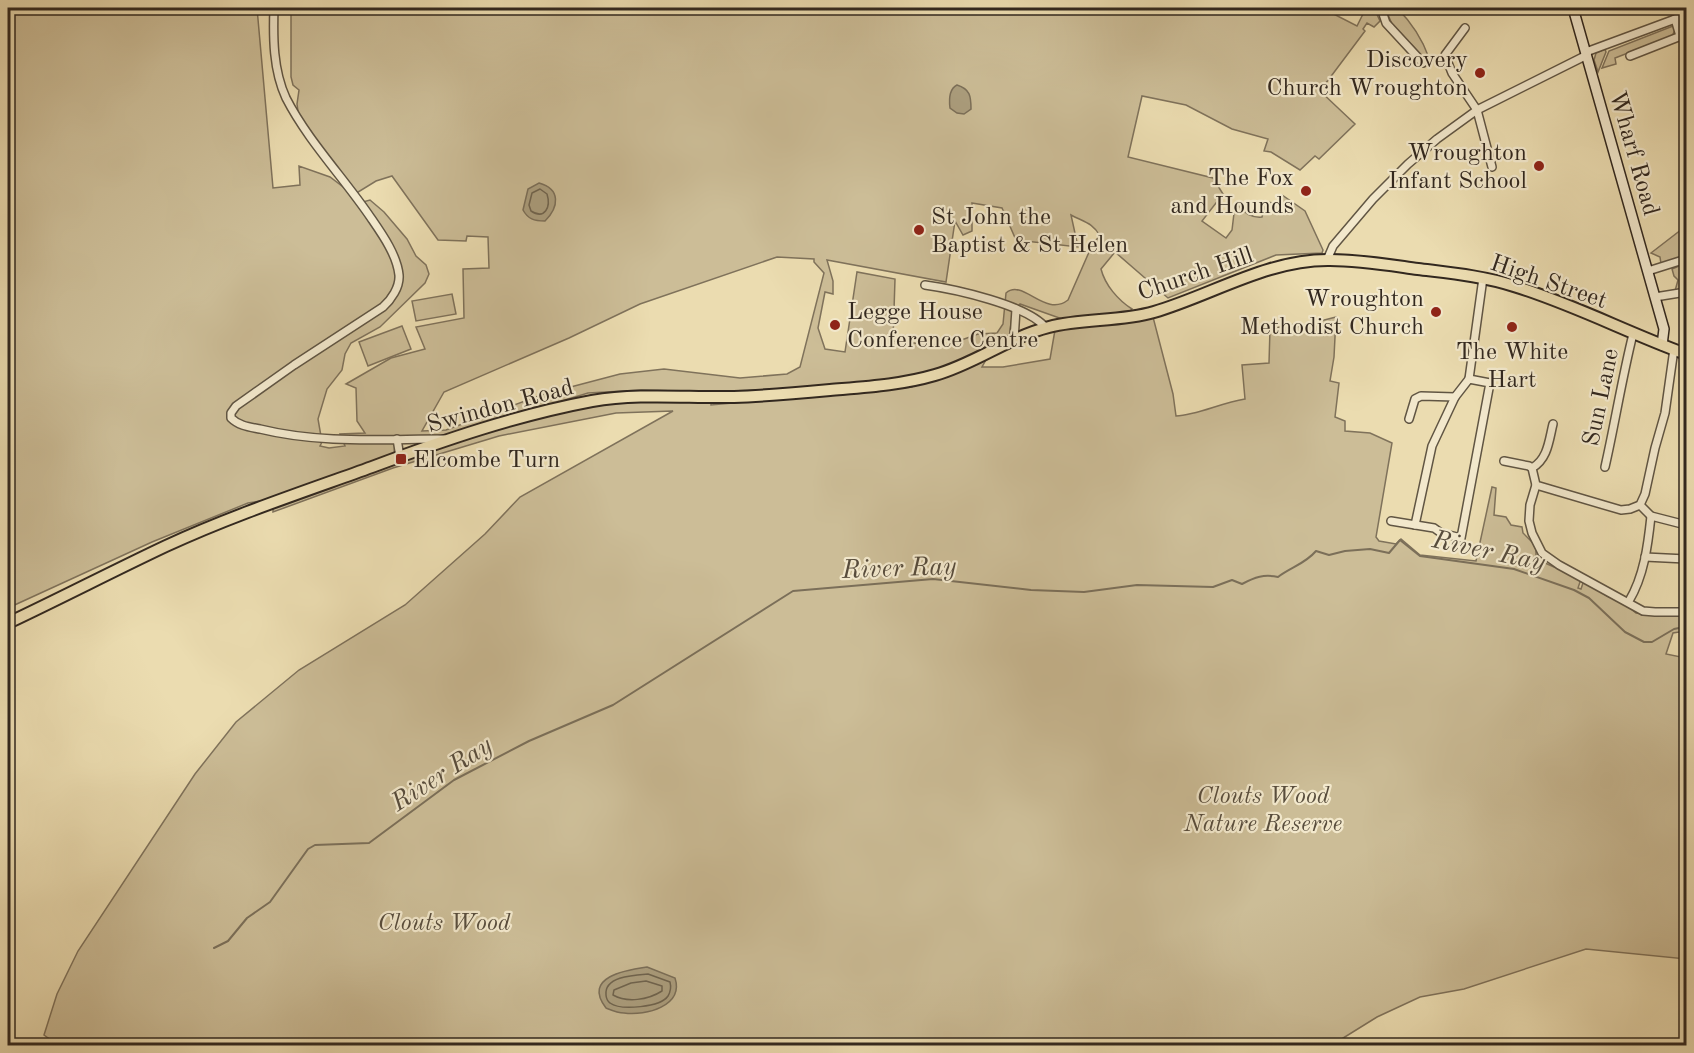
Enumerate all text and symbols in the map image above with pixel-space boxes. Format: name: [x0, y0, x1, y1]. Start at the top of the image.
place label: Discovery Church Wroughton: [1266, 49, 1468, 101]
marker: Discovery Church Wroughton: [1473, 66, 1487, 80]
street label: Wharf Road: [1604, 88, 1662, 219]
place label: Wroughton Infant School: [1388, 142, 1527, 194]
marker: Wroughton Infant School: [1532, 159, 1546, 173]
place label: The Fox and Hounds: [1170, 167, 1294, 219]
marker: The Fox and Hounds: [1299, 184, 1313, 198]
place label: St John the Baptist & St Helen: [931, 206, 1128, 258]
marker: St John the Baptist & St Helen: [912, 223, 926, 237]
street label: Church Hill: [1135, 244, 1256, 306]
street label: High Street: [1487, 252, 1610, 314]
place label: Wroughton Methodist Church: [1240, 288, 1424, 340]
place label: Legge House Conference Centre: [847, 301, 1038, 353]
marker: Wroughton Methodist Church: [1429, 305, 1443, 319]
marker: Legge House Conference Centre: [828, 318, 842, 332]
marker: The White Hart: [1505, 320, 1519, 334]
place label: The White Hart: [1456, 341, 1568, 393]
street label: Sun Lane: [1580, 346, 1624, 448]
street label: Swindon Road: [425, 376, 576, 438]
place label: Elcombe Turn: [413, 449, 560, 473]
marker: Elcombe Turn: [394, 452, 408, 466]
water label: River Ray: [1429, 527, 1548, 577]
water label: River Ray: [840, 554, 958, 584]
water label: River Ray: [386, 732, 498, 817]
park label: Clouts Wood Nature Reserve: [1183, 785, 1342, 837]
park label: Clouts Wood: [377, 912, 511, 936]

